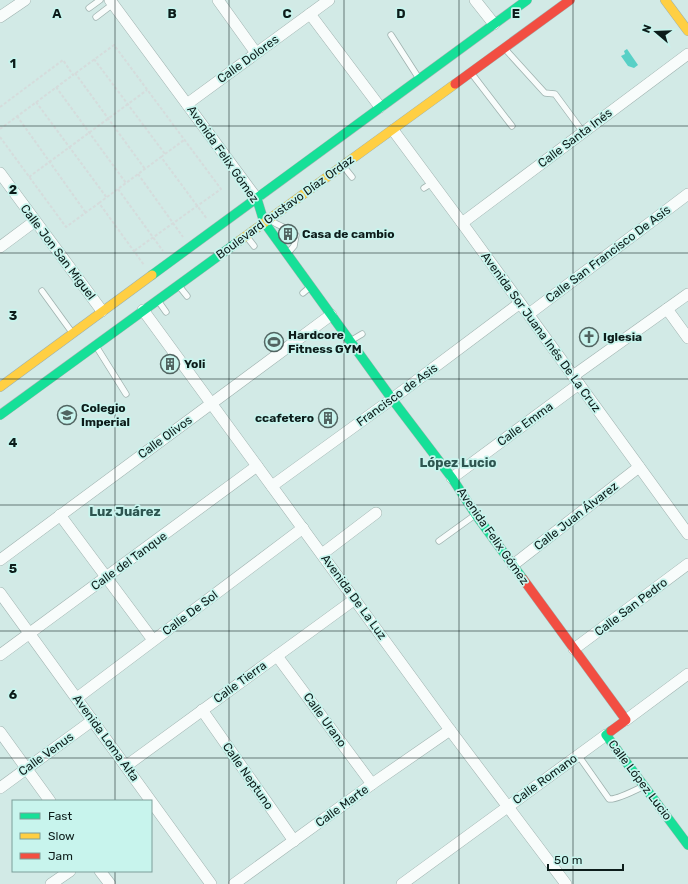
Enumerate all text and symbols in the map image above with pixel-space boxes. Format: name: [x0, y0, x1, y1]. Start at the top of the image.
text: A: [52, 6, 62, 21]
text: B: [167, 6, 177, 21]
text: C: [282, 6, 292, 21]
text: D: [396, 6, 406, 21]
text: E: [512, 6, 520, 21]
north arrow: [636, 12, 676, 52]
text: N: [640, 23, 654, 35]
street label: Calle Dolores: [215, 32, 281, 86]
text: 1: [10, 56, 16, 71]
street label: Avenida Felix Gómez: [184, 103, 262, 205]
street label: Calle Santa Inés: [535, 106, 615, 170]
street label: Boulevard Gustavo Díaz Ordaz: [213, 152, 357, 262]
text: 2: [9, 182, 17, 197]
street label: Calle Jon San Miguel: [18, 202, 98, 302]
street label: Calle San Francisco De Asís: [543, 203, 673, 305]
building icon: Casa de cambio: [277, 223, 299, 245]
place label: Casa de cambio: [302, 227, 395, 241]
street label: Avenida Sor Juana Inés De La Cruz: [478, 249, 604, 415]
text: 3: [9, 308, 18, 323]
church icon: Iglesia: [578, 326, 600, 348]
place label: Hardcore Fitness GYM: [288, 328, 362, 356]
place label: Iglesia: [603, 330, 642, 344]
sports icon: Hardcore Fitness GYM: [263, 331, 285, 353]
building icon: Yoli: [159, 353, 181, 375]
place label: Yoli: [184, 357, 205, 371]
street label: Francisco de Asis: [354, 361, 440, 429]
street label: Calle Emma: [494, 399, 556, 449]
place label: Colegio Imperial: [81, 401, 130, 429]
school or university icon: Colegio Imperial: [56, 404, 78, 426]
building icon: ccafetero: [317, 407, 339, 429]
place label: ccafetero: [255, 411, 314, 425]
street label: Calle Olivos: [135, 413, 195, 461]
text: 4: [9, 435, 18, 450]
district label: López Lucio: [420, 455, 496, 470]
street label: Calle Juan Álvarez: [531, 479, 621, 553]
street label: Avenida Felix Gómez: [454, 485, 532, 587]
district label: Luz Juárez: [89, 504, 161, 519]
street label: Calle del Tanque: [88, 529, 170, 593]
street label: Avenida De La Luz: [318, 552, 390, 642]
text: 5: [9, 561, 17, 576]
street label: Calle San Pedro: [592, 575, 670, 639]
street label: Calle De Sol: [160, 588, 220, 638]
street label: Calle Tierra: [211, 658, 269, 706]
text: 6: [9, 687, 18, 702]
street label: Calle Urano: [301, 690, 349, 750]
street label: Avenida Loma Alta: [70, 692, 142, 784]
street label: Calle Venus: [16, 729, 76, 779]
street label: Calle López Lucio: [605, 737, 675, 823]
street label: Calle Neptuno: [220, 740, 276, 812]
street label: Calle Romano: [510, 751, 580, 807]
street label: Calle Marte: [313, 782, 372, 830]
legend: [12, 800, 152, 872]
text: Fast: [48, 809, 72, 823]
text: Slow: [48, 829, 75, 843]
scale bar: [548, 846, 623, 872]
text: Jam: [48, 849, 73, 863]
text: 50 m: [554, 853, 582, 867]

